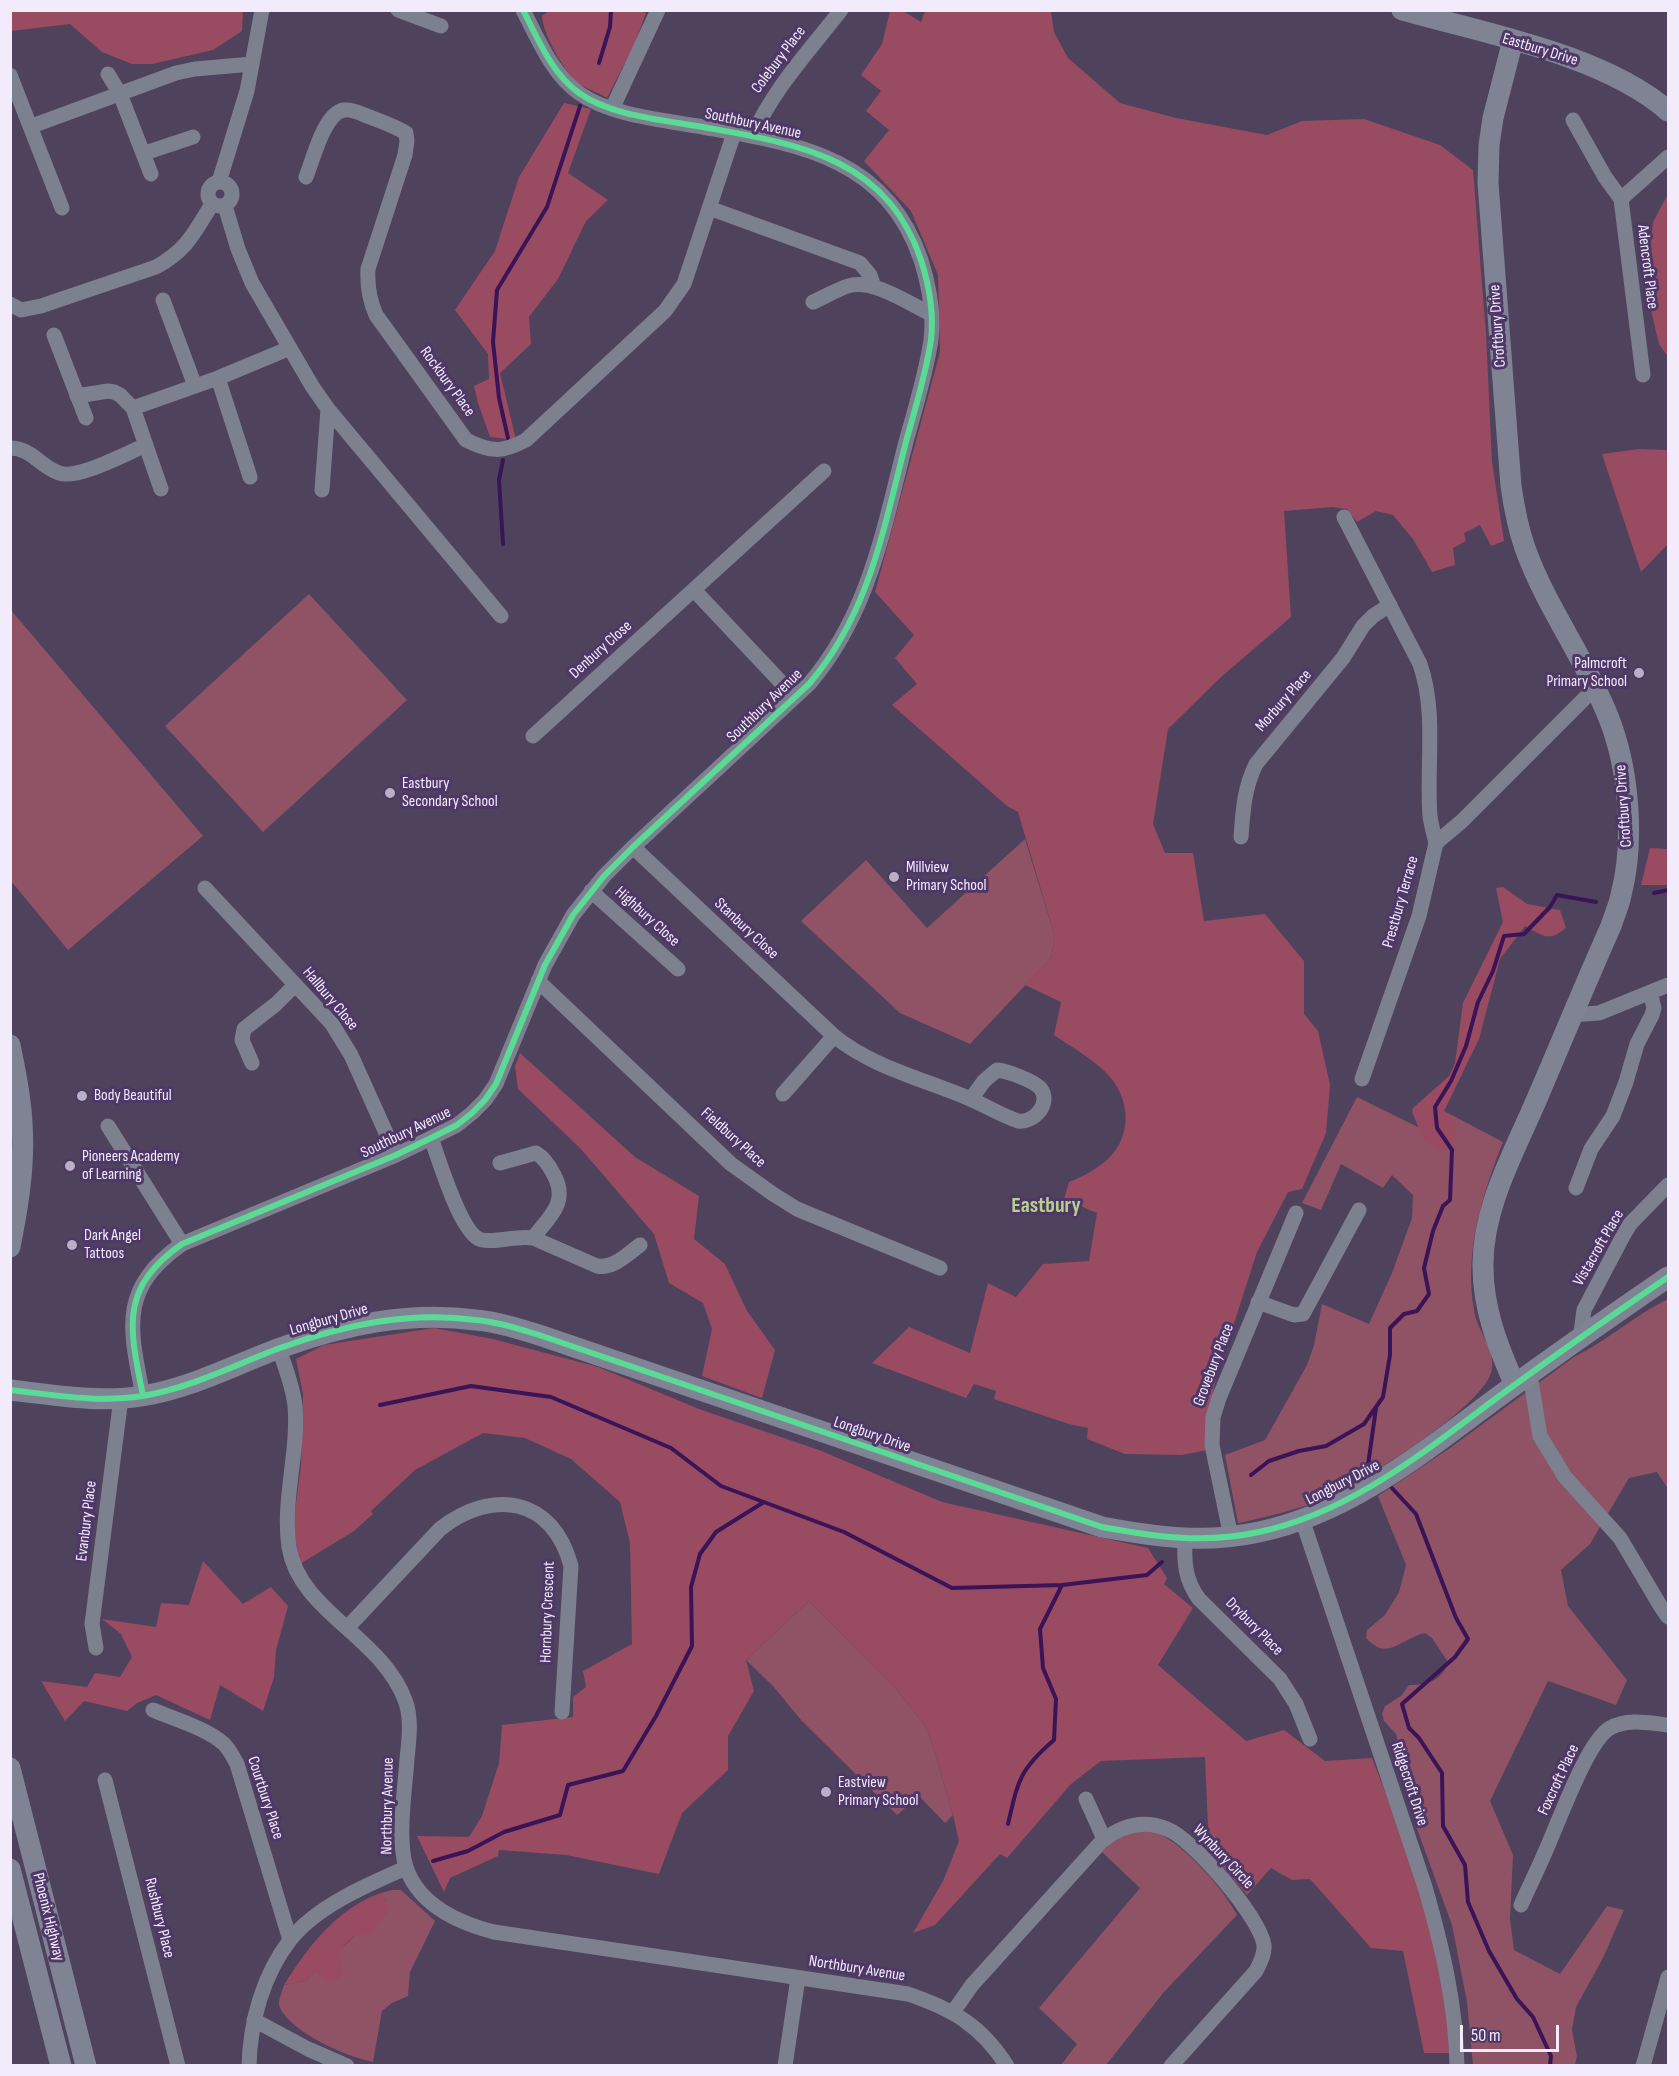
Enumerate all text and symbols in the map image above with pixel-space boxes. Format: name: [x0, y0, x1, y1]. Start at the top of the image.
street label: Colebury Place: [748, 23, 810, 97]
street label: Eastbury Drive: [1500, 29, 1580, 71]
street label: Southbury Avenue: [703, 104, 803, 144]
street label: Adencroft Place: [1632, 224, 1662, 310]
street label: Croftbury Drive: [1486, 284, 1510, 368]
street label: Rockbury Place: [415, 343, 479, 421]
street label: Denbury Close: [566, 617, 636, 683]
place label: Palmcroft Primary School: [1546, 654, 1627, 692]
street label: Southbury Avenue: [723, 665, 807, 747]
street label: Morbury Place: [1252, 666, 1316, 736]
marker: Palmcroft Primary School: [1632, 666, 1646, 680]
street label: Croftbury Drive: [1612, 764, 1636, 848]
place label: Eastbury Secondary School: [402, 774, 498, 812]
marker: Eastbury Secondary School: [383, 786, 397, 800]
street label: Prestbury Terrace: [1379, 854, 1423, 950]
place label: Millview Primary School: [906, 858, 987, 896]
marker: Millview Primary School: [887, 870, 901, 884]
street label: Highbury Close: [611, 883, 683, 951]
street label: Stanbury Close: [710, 894, 782, 964]
street label: Hallbury Close: [298, 964, 362, 1034]
place label: Body Beautiful: [94, 1086, 172, 1106]
marker: Body Beautiful: [75, 1089, 89, 1103]
street label: Southbury Avenue: [358, 1103, 454, 1163]
street label: Fieldbury Place: [697, 1104, 769, 1172]
place label: Pioneers Academy of Learning: [82, 1147, 180, 1185]
marker: Pioneers Academy of Learning: [63, 1159, 77, 1173]
district label: Eastbury: [1011, 1193, 1081, 1219]
street label: Vistacroft Place: [1569, 1206, 1629, 1290]
place label: Dark Angel Tattoos: [84, 1226, 141, 1264]
marker: Dark Angel Tattoos: [65, 1238, 79, 1252]
street label: Longbury Drive: [288, 1300, 370, 1340]
street label: Grovebury Place: [1189, 1321, 1239, 1409]
street label: Longbury Drive: [831, 1413, 913, 1457]
street label: Longbury Drive: [1303, 1456, 1383, 1510]
street label: Evanbury Place: [73, 1480, 101, 1562]
street label: Hornbury Crescent: [537, 1561, 559, 1663]
street label: Drybury Place: [1221, 1594, 1287, 1660]
street label: Ridgecroft Drive: [1386, 1740, 1432, 1828]
street label: Foxcroft Place: [1534, 1742, 1584, 1818]
street label: Courtbury Place: [243, 1754, 287, 1842]
street label: Northbury Avenue: [378, 1757, 398, 1855]
place label: Eastview Primary School: [838, 1773, 919, 1811]
marker: Eastview Primary School: [819, 1785, 833, 1799]
street label: Wynbury Circle: [1188, 1821, 1258, 1893]
street label: Phoenix Highway: [28, 1871, 68, 1963]
street label: Rushbury Place: [140, 1876, 178, 1960]
street label: Northbury Avenue: [807, 1952, 907, 1986]
scale bar: [1463, 2013, 1562, 2051]
text: 50 m: [1471, 2025, 1501, 2046]

